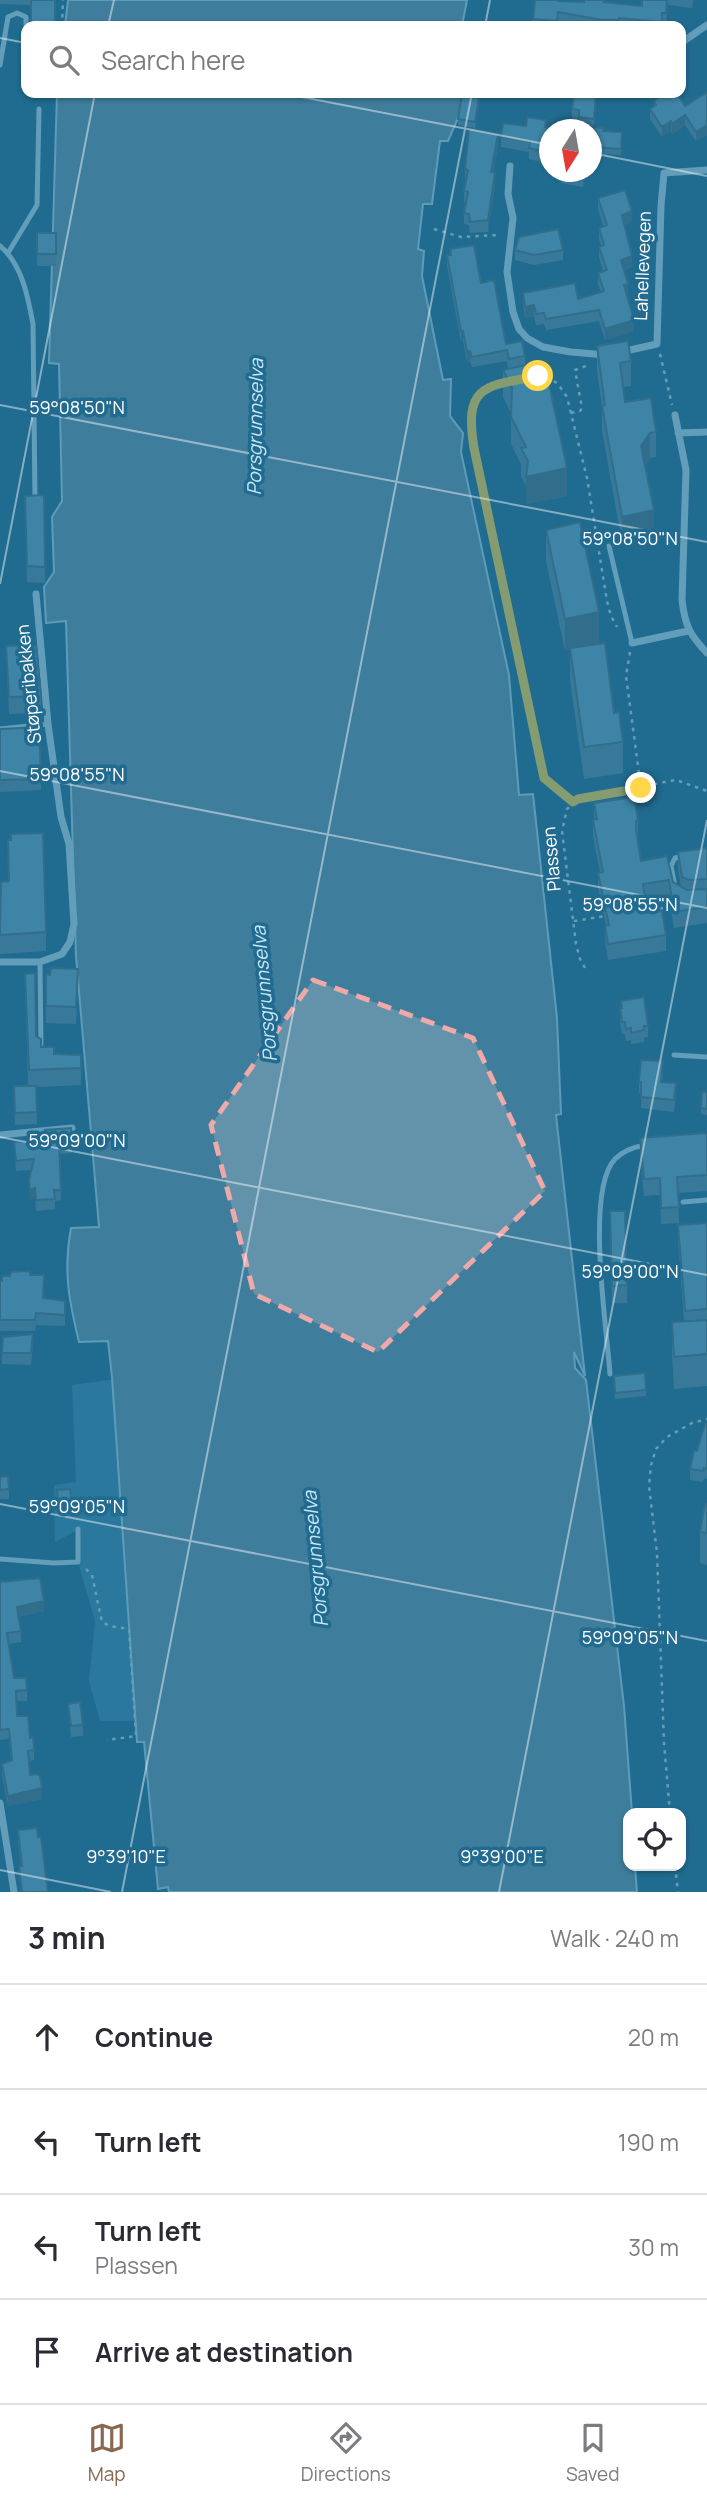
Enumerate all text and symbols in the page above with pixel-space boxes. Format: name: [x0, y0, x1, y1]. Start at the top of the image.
search box: [21, 21, 686, 98]
icon: search: [45, 41, 83, 79]
text: Search here: [101, 42, 246, 78]
north arrow: [539, 119, 602, 182]
street label: Lahellevegen: [628, 211, 656, 321]
water label: Porsgrunnselva: [241, 357, 269, 495]
route start: [522, 360, 553, 391]
text: 59°08'50"N: [29, 395, 125, 419]
text: 59°08'50"N: [582, 526, 678, 550]
street label: Støperibakken: [10, 623, 46, 745]
text: 59°08'55"N: [29, 762, 125, 786]
route end: [625, 772, 656, 803]
street label: Plassen: [536, 826, 566, 892]
text: 59°08'55"N: [582, 892, 678, 916]
water label: Porsgrunnselva: [245, 924, 283, 1063]
text: 59°09'00"N: [29, 1128, 126, 1152]
text: 59°09'00"N: [582, 1259, 679, 1283]
water label: Porsgrunnselva: [296, 1489, 334, 1628]
text: 59°09'05"N: [29, 1494, 125, 1518]
text: 59°09'05"N: [582, 1625, 678, 1649]
map controls: [623, 1808, 686, 1871]
button: locate: [623, 1808, 686, 1871]
text: 9°39'10"E: [86, 1844, 166, 1868]
text: 9°39'00"E: [460, 1844, 544, 1868]
text: 3 min: [28, 1917, 106, 1958]
text: Walk · 240 m: [550, 1922, 679, 1954]
icon: ahead: [28, 2018, 66, 2056]
text: Continue: [95, 2019, 213, 2055]
text: 20 m: [628, 2021, 679, 2053]
icon: left: [28, 2123, 66, 2161]
text: Turn left: [95, 2124, 202, 2160]
text: 190 m: [618, 2126, 679, 2158]
text: Turn left: [95, 2213, 202, 2249]
icon: left: [28, 2228, 66, 2266]
text: 30 m: [628, 2231, 679, 2263]
text: Plassen: [95, 2249, 178, 2281]
icon: arrive: [28, 2333, 66, 2371]
text: Arrive at destination: [95, 2334, 353, 2370]
tab: Map: [88, 2419, 126, 2487]
tab: Directions: [301, 2419, 391, 2487]
tab: Saved: [566, 2419, 619, 2487]

